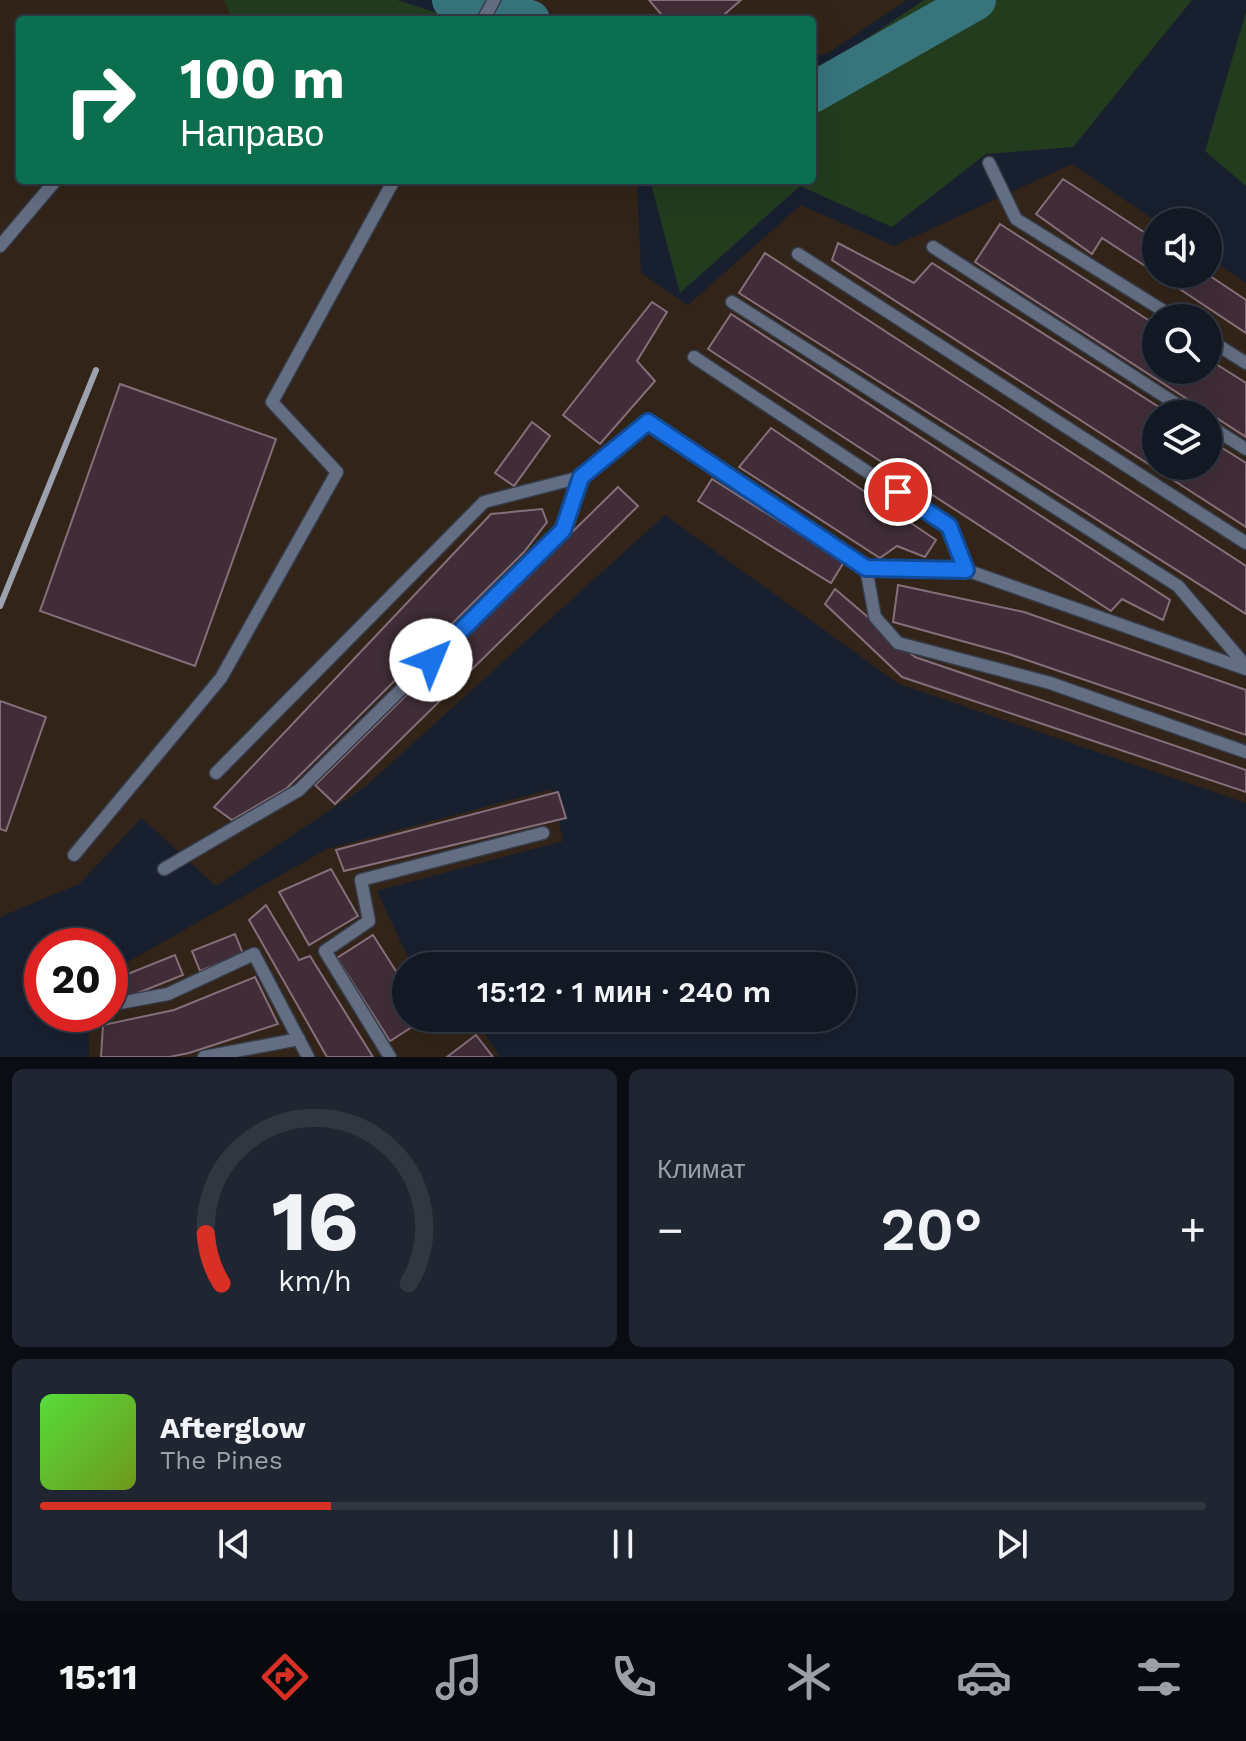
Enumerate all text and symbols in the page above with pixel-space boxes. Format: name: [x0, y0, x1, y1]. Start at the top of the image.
text: 100 m: [180, 46, 345, 112]
icon: right: [48, 48, 152, 152]
text: Направо: [180, 113, 324, 155]
map controls: [1142, 208, 1222, 480]
button: sound: [1142, 208, 1222, 288]
button: search: [1142, 304, 1222, 384]
button: layers: [1142, 400, 1222, 480]
pin: [864, 458, 932, 526]
icon: arrive: [876, 470, 920, 514]
position arrow: [389, 618, 473, 702]
speed limit sign: 20: [24, 928, 128, 1032]
text: 15:12 · 1 мин · 240 m: [477, 974, 771, 1009]
text: Климат: [657, 1154, 746, 1184]
text: 16: [271, 1173, 358, 1270]
text: 20°: [880, 1194, 983, 1265]
text: −: [657, 1204, 684, 1256]
text: +: [1179, 1204, 1206, 1256]
text: km/h: [278, 1264, 351, 1298]
text: Afterglow: [160, 1410, 306, 1445]
text: The Pines: [160, 1445, 283, 1475]
icon: previous: [212, 1522, 256, 1566]
icon: pause: [601, 1522, 645, 1566]
icon: next: [990, 1522, 1034, 1566]
icon: directions: [257, 1649, 313, 1705]
icon: music: [431, 1649, 487, 1705]
icon: phone: [606, 1649, 662, 1705]
icon: climate: [781, 1649, 837, 1705]
icon: car: [956, 1649, 1012, 1705]
icon: filters: [1131, 1649, 1187, 1705]
text: 15:11: [59, 1656, 138, 1698]

